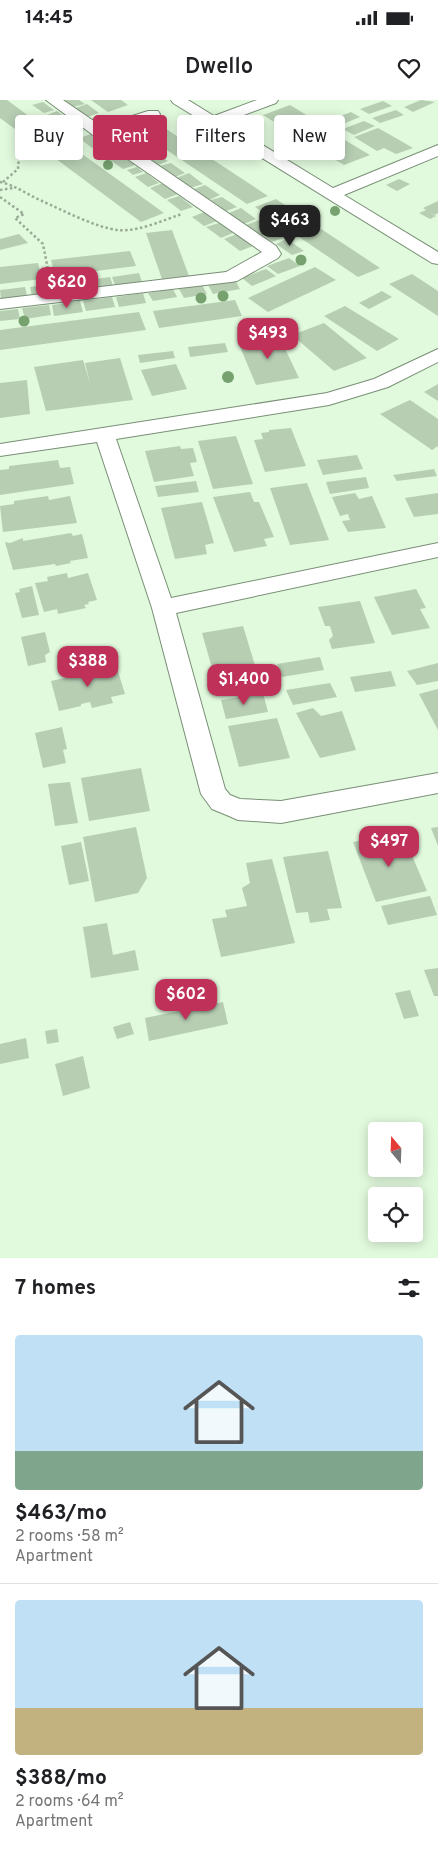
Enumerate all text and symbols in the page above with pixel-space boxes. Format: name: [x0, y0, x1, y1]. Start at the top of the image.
text: 14:45: [25, 6, 73, 30]
icon: back: [15, 54, 43, 82]
text: Dwello: [185, 54, 253, 81]
icon: heart: [395, 54, 423, 82]
chip: Buy: [15, 115, 83, 160]
chip: Rent: [93, 115, 167, 160]
chip: Filters: [177, 115, 264, 160]
chip: New: [274, 115, 345, 160]
pin: $463: [260, 204, 320, 247]
text: $463: [270, 211, 310, 231]
pin: $620: [37, 266, 97, 309]
text: $620: [47, 273, 87, 293]
pin: $493: [238, 318, 298, 360]
text: $493: [248, 324, 288, 344]
pin: $388: [58, 646, 118, 688]
text: $388: [68, 652, 108, 672]
pin: $1,400: [203, 664, 285, 706]
text: $1,400: [218, 670, 270, 690]
pin: $497: [359, 826, 419, 868]
text: $497: [370, 832, 408, 852]
pin: $602: [156, 978, 216, 1021]
text: $602: [166, 985, 206, 1005]
north arrow: [368, 1122, 422, 1178]
map controls: [368, 1122, 423, 1242]
button: locate: [368, 1187, 423, 1242]
icon: filters: [395, 1274, 423, 1302]
text: 7 homes: [15, 1275, 96, 1302]
icon: home: [174, 1367, 264, 1457]
text: $463/mo: [15, 1500, 107, 1527]
text: 2 rooms · 58 m²: [15, 1527, 124, 1547]
text: Apartment: [15, 1547, 93, 1567]
icon: home: [174, 1633, 264, 1723]
text: $388/mo: [15, 1765, 107, 1792]
text: 2 rooms · 64 m²: [15, 1792, 124, 1812]
text: Apartment: [15, 1812, 93, 1832]

